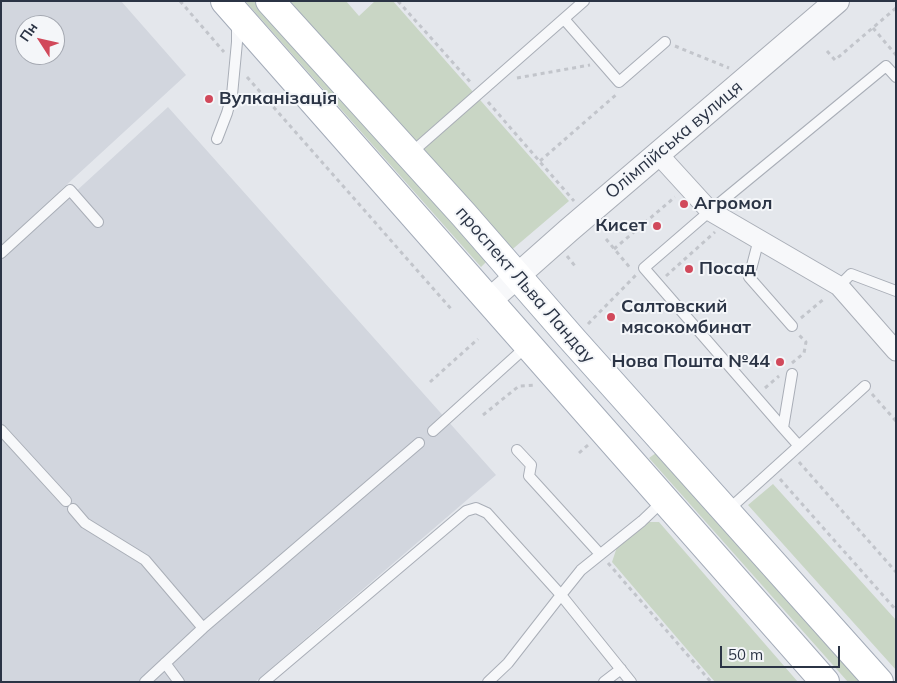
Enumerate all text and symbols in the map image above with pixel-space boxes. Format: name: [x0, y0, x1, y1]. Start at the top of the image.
north arrow: [15, 15, 65, 65]
text: Пн: [16, 19, 41, 45]
street label: Олімпійська вулиця: [601, 76, 747, 204]
place label: Вулканізація: [219, 88, 337, 110]
marker: Вулканізація: [203, 93, 215, 105]
place label: Агромол: [694, 193, 772, 215]
marker: Агромол: [678, 198, 690, 210]
street label: проспект Льва Ландау: [451, 202, 599, 368]
place label: Кисет: [595, 215, 647, 237]
marker: Кисет: [651, 220, 663, 232]
place label: Посад: [699, 258, 756, 280]
marker: Посад: [683, 263, 695, 275]
place label: Салтовский мясокомбинат: [621, 296, 751, 338]
marker: Салтовский мясокомбинат: [605, 311, 617, 323]
place label: Нова Пошта №44: [612, 351, 770, 373]
marker: Нова Пошта №44: [774, 356, 786, 368]
scale bar: [722, 636, 842, 668]
text: 50 m: [728, 645, 763, 664]

